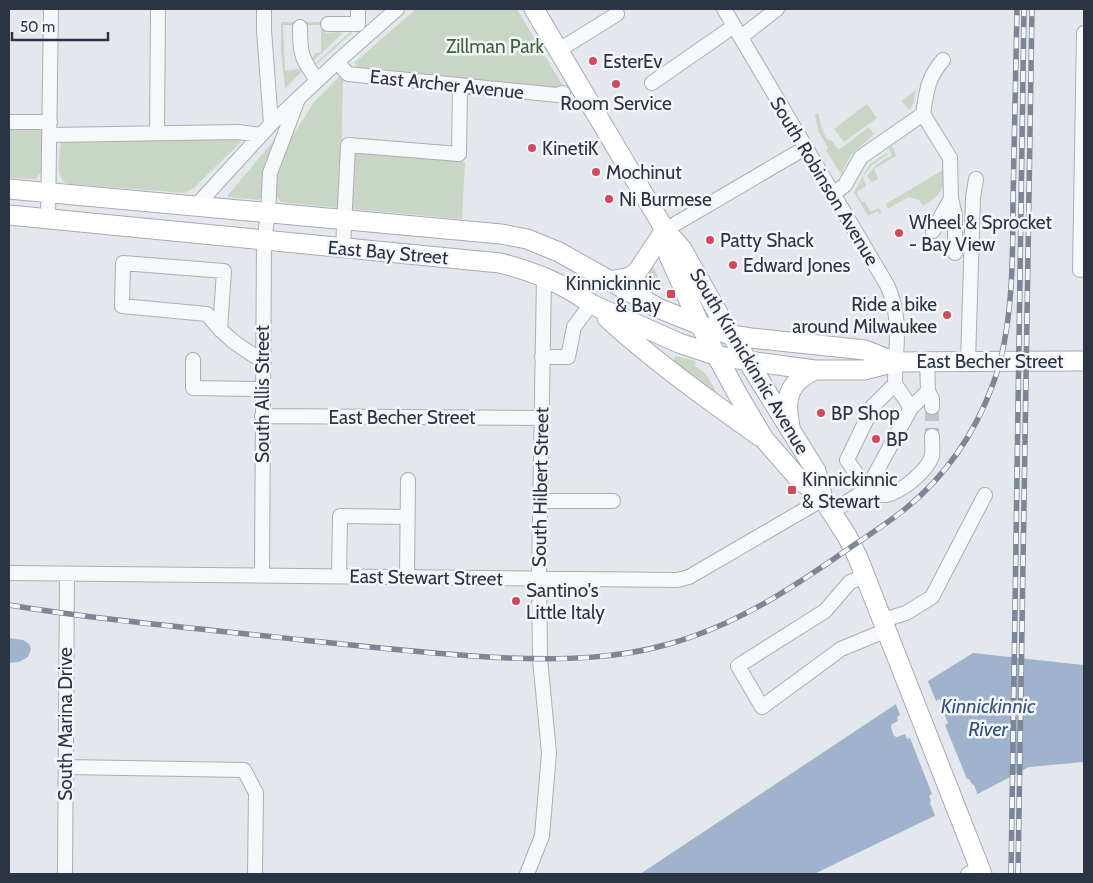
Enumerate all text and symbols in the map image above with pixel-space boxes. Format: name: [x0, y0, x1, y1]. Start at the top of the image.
scale bar: [12, 10, 109, 42]
text: 50 m: [20, 18, 55, 36]
park label: Zillman Park: [446, 35, 545, 58]
place label: EsterEv: [603, 50, 663, 73]
marker: EsterEv: [587, 55, 599, 67]
street label: East Archer Avenue: [369, 65, 525, 104]
marker: Room Service: [610, 78, 622, 90]
place label: Room Service: [560, 92, 672, 115]
street label: South Robinson Avenue: [765, 93, 884, 270]
place label: KinetiK: [542, 137, 599, 160]
marker: KinetiK: [526, 142, 538, 154]
place label: Mochinut: [606, 161, 682, 184]
marker: Mochinut: [590, 166, 602, 178]
place label: Ni Burmese: [619, 188, 712, 211]
marker: Ni Burmese: [603, 193, 615, 205]
place label: Wheel & Sprocket - Bay View: [909, 211, 1053, 256]
marker: Wheel & Sprocket - Bay View: [893, 227, 905, 239]
place label: Patty Shack: [720, 229, 814, 252]
marker: Patty Shack: [704, 234, 716, 246]
street label: East Bay Street: [327, 236, 450, 269]
place label: Edward Jones: [743, 254, 851, 277]
marker: Edward Jones: [727, 259, 739, 271]
street label: South Kinnickinnic Avenue: [685, 264, 814, 459]
place label: Kinnickinnic & Bay: [565, 272, 661, 317]
marker: Kinnickinnic & Bay: [665, 288, 677, 300]
place label: Ride a bike around Milwaukee: [792, 293, 937, 338]
marker: Ride a bike around Milwaukee: [941, 309, 953, 321]
street label: South Allis Street: [251, 324, 274, 463]
street label: East Becher Street: [916, 350, 1064, 373]
place label: BP Shop: [831, 402, 900, 425]
street label: East Becher Street: [328, 406, 476, 429]
street label: South Hilbert Street: [528, 406, 553, 567]
marker: BP Shop: [815, 407, 827, 419]
place label: BP: [886, 428, 908, 451]
marker: BP: [870, 433, 882, 445]
place label: Kinnickinnic & Stewart: [802, 468, 898, 513]
marker: Kinnickinnic & Stewart: [786, 484, 798, 496]
street label: East Stewart Street: [349, 565, 503, 590]
place label: Santino's Little Italy: [526, 579, 605, 624]
marker: Santino's Little Italy: [510, 595, 522, 607]
street label: South Marina Drive: [54, 647, 77, 801]
water label: Kinnickinnic River: [941, 694, 1036, 741]

